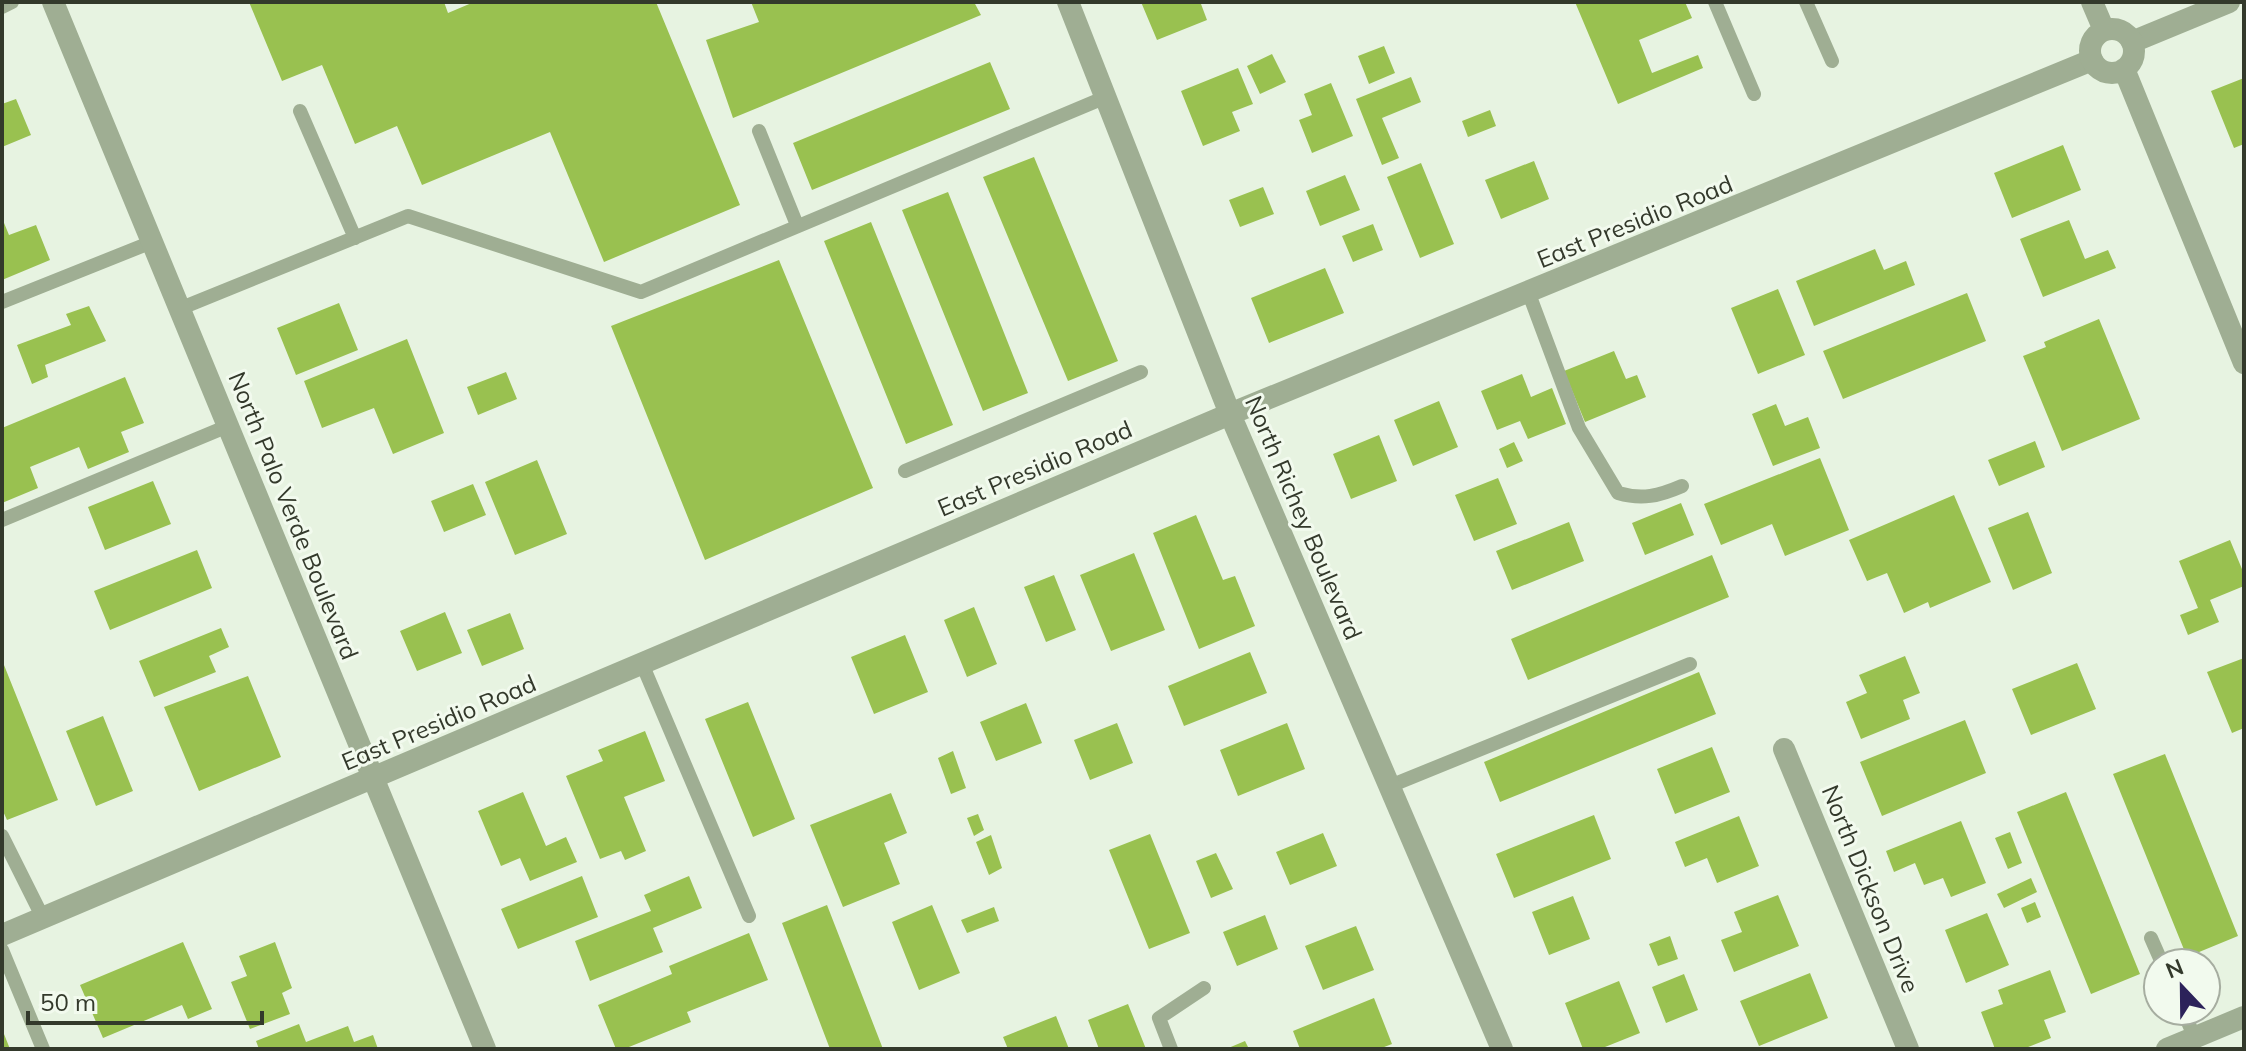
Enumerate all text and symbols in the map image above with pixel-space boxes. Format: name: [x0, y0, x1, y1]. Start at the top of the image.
street label: East Presidio Road: [1532, 168, 1737, 274]
street label: North Palo Verde Boulevard: [222, 367, 365, 664]
street label: North Richey Boulevard: [1239, 391, 1369, 644]
street label: East Presidio Road: [933, 414, 1136, 523]
street label: East Presidio Road: [337, 668, 540, 777]
street label: North Dickson Drive: [1816, 780, 1926, 997]
north arrow: [2142, 947, 2222, 1027]
text: N: [2162, 952, 2187, 985]
scale bar: [28, 975, 262, 1025]
text: 50 m: [40, 987, 96, 1017]

